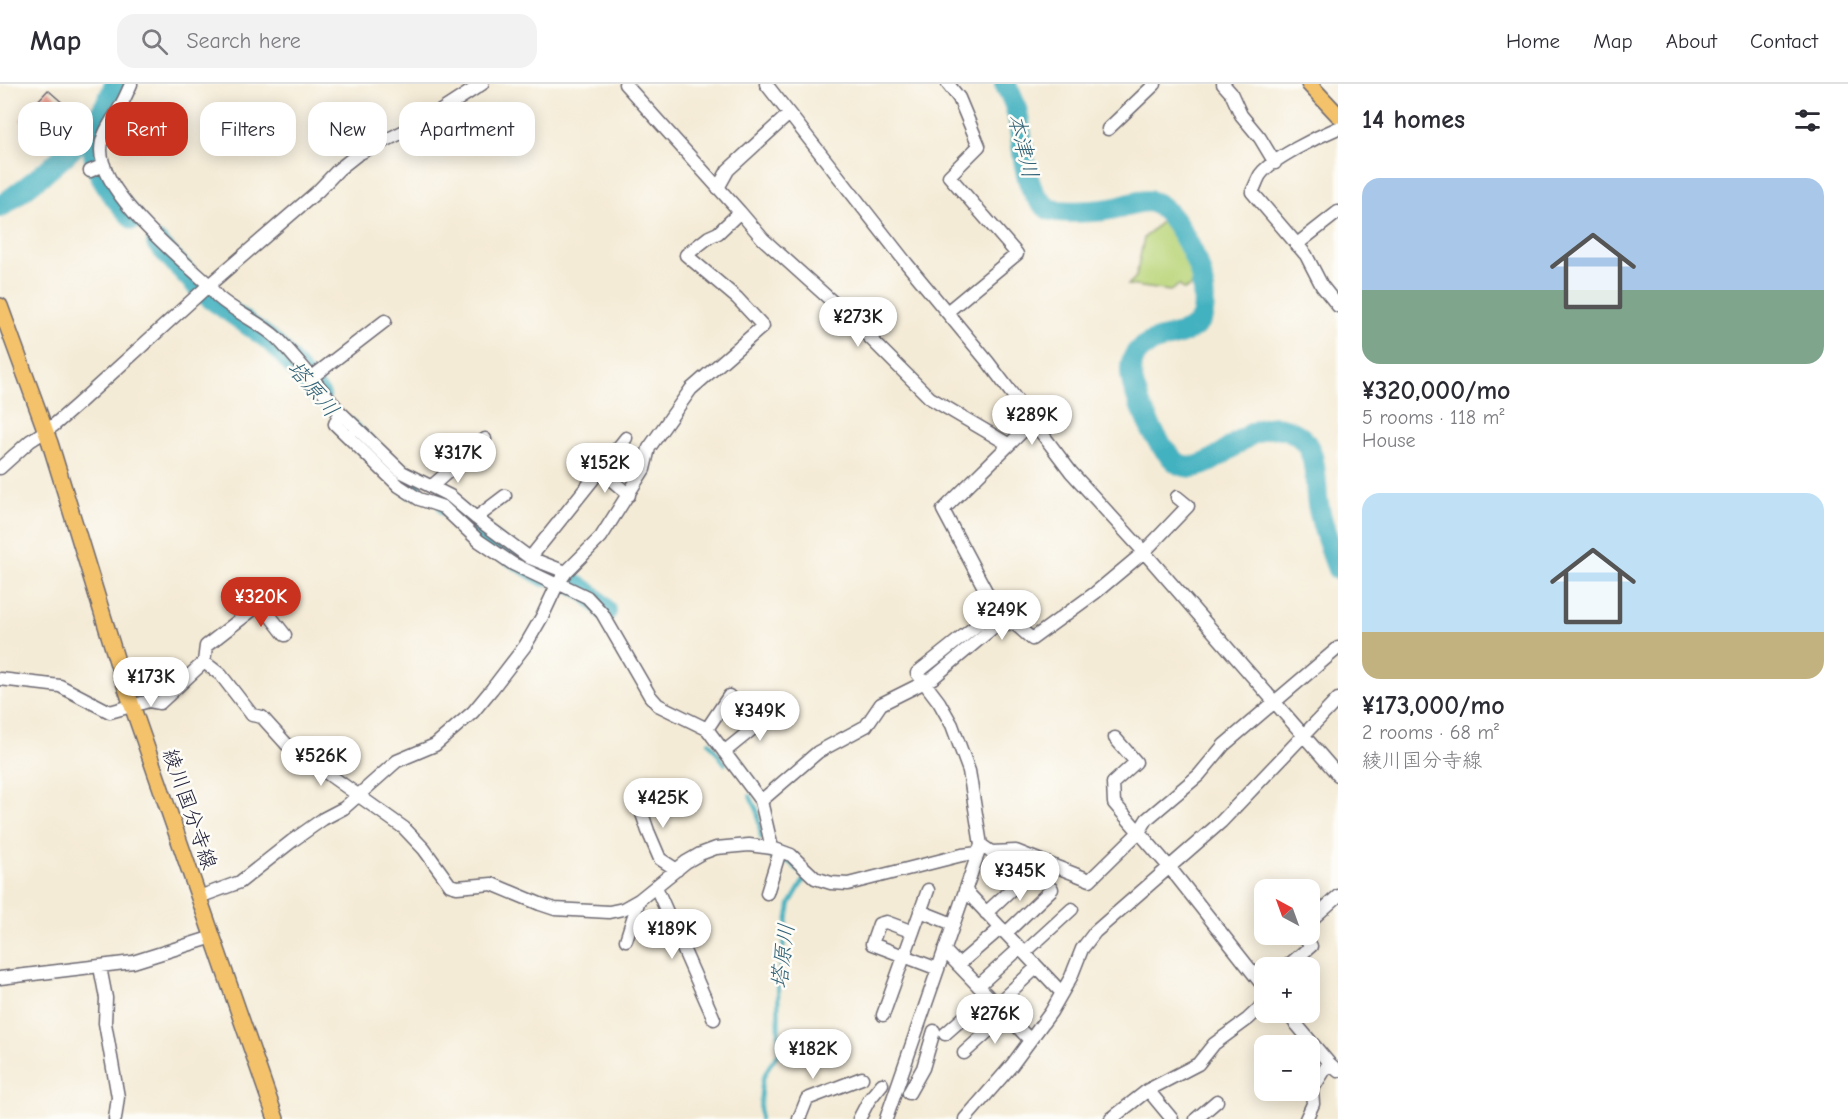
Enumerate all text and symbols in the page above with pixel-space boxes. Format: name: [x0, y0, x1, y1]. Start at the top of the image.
search box: [117, 14, 537, 68]
text: Map: [30, 25, 81, 57]
icon: search: [138, 25, 171, 58]
text: Search here: [186, 28, 301, 54]
text: Home: [1506, 29, 1560, 53]
text: Map: [1593, 29, 1633, 53]
text: About: [1666, 29, 1717, 53]
text: Contact: [1750, 29, 1818, 53]
chip: Buy: [18, 102, 93, 156]
chip: Rent: [105, 102, 188, 156]
chip: Filters: [200, 102, 296, 156]
chip: New: [308, 102, 387, 156]
chip: Apartment: [399, 102, 535, 156]
icon: filters: [1791, 104, 1824, 137]
text: 14 homes: [1362, 105, 1465, 135]
water label: 本津川: [1002, 111, 1044, 181]
icon: home: [1539, 217, 1647, 325]
pin: ¥273K: [816, 297, 900, 348]
text: ¥273K: [833, 305, 883, 328]
water label: 塔原川: [282, 355, 344, 423]
text: ¥320,000/mo: [1362, 376, 1511, 406]
pin: ¥289K: [990, 395, 1074, 446]
text: ¥289K: [1006, 403, 1058, 426]
text: 5 rooms · 118 m²: [1362, 406, 1504, 429]
text: House: [1362, 429, 1416, 452]
pin: ¥317K: [416, 433, 500, 484]
text: ¥317K: [434, 441, 482, 464]
pin: ¥152K: [563, 443, 647, 494]
text: ¥152K: [580, 451, 630, 474]
icon: home: [1539, 532, 1647, 640]
pin: ¥320K: [219, 577, 303, 628]
text: ¥320K: [235, 585, 287, 608]
pin: ¥249K: [960, 590, 1044, 641]
text: ¥249K: [977, 598, 1027, 621]
pin: ¥173K: [109, 657, 193, 708]
text: ¥173K: [127, 665, 175, 688]
pin: ¥349K: [718, 691, 802, 742]
text: ¥173,000/mo: [1362, 691, 1505, 721]
text: ¥349K: [735, 699, 785, 722]
text: 2 rooms · 68 m²: [1362, 721, 1499, 744]
pin: ¥526K: [279, 736, 363, 787]
text: ¥526K: [295, 744, 347, 767]
street label: 綾川国分寺線: [158, 746, 222, 872]
text: 綾川国分寺線: [1362, 749, 1482, 772]
pin: ¥425K: [621, 778, 705, 829]
text: ¥425K: [637, 786, 689, 809]
pin: ¥345K: [978, 851, 1062, 902]
text: ¥345K: [995, 859, 1045, 882]
north arrow: [1254, 879, 1320, 945]
map controls: [1254, 879, 1320, 1101]
pin: ¥189K: [630, 909, 714, 960]
text: ¥189K: [647, 917, 697, 940]
water label: 塔原川: [766, 922, 800, 990]
button: +: [1254, 957, 1320, 1023]
pin: ¥276K: [953, 994, 1037, 1045]
text: ¥276K: [970, 1002, 1020, 1025]
pin: ¥182K: [771, 1029, 855, 1080]
button: −: [1254, 1035, 1320, 1101]
text: ¥182K: [788, 1037, 838, 1060]

